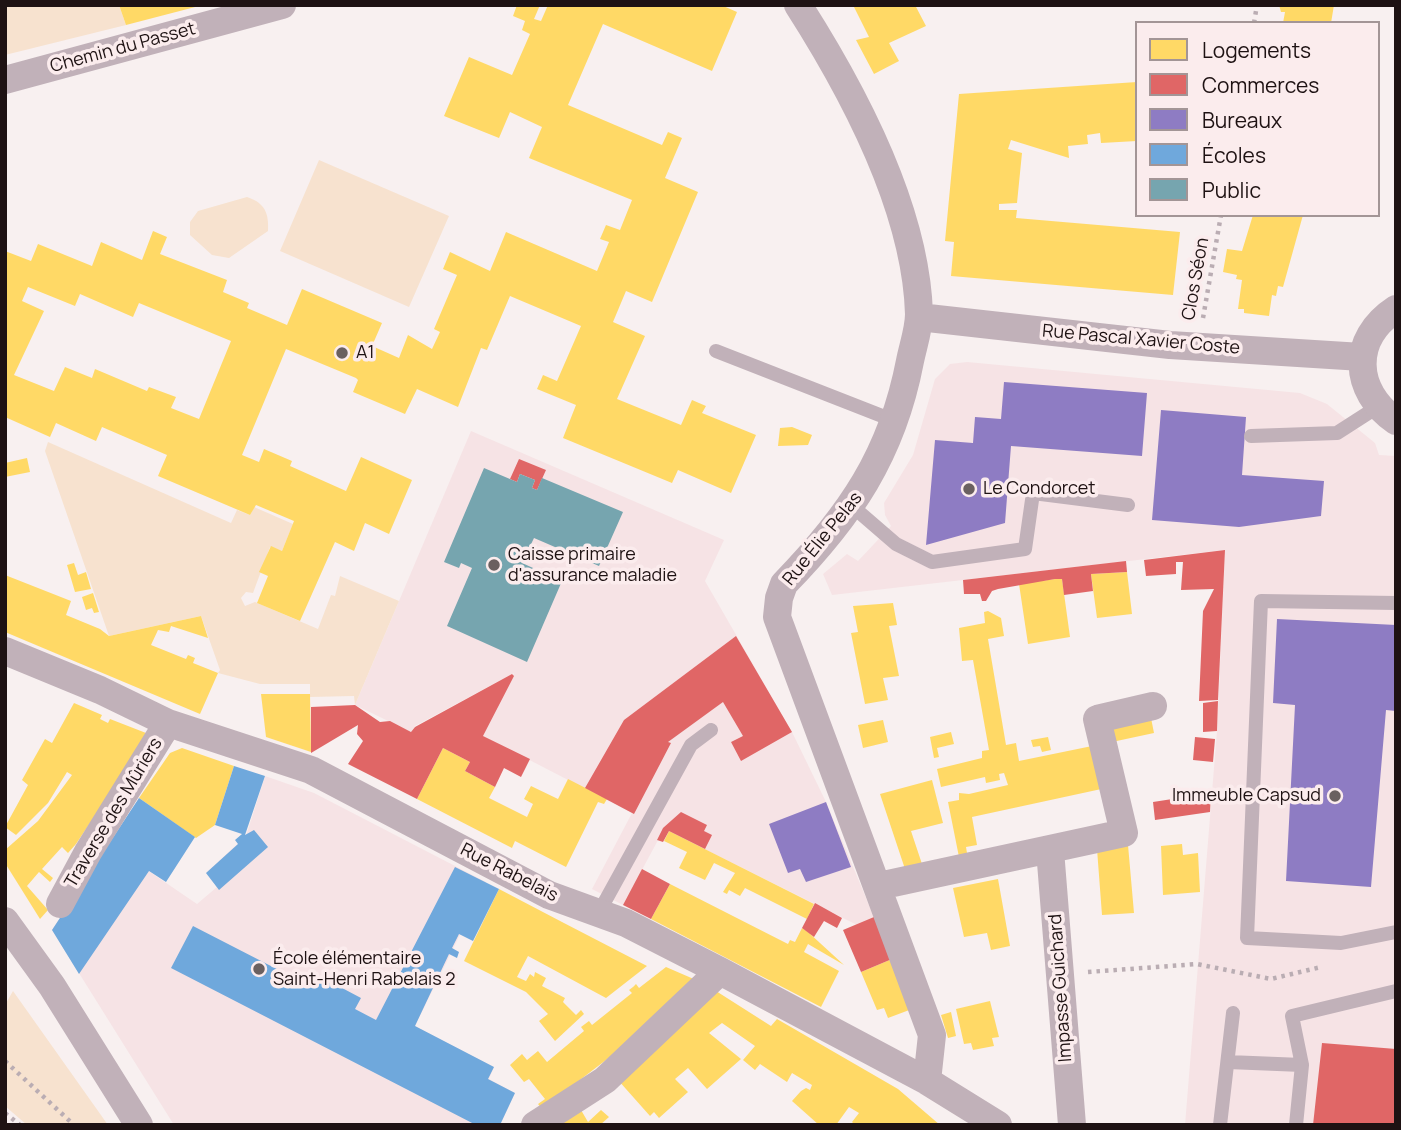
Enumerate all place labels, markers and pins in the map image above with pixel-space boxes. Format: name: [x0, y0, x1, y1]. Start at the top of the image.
place label: A1: [356, 342, 374, 364]
marker: A1: [334, 345, 350, 361]
place label: Le Condorcet: [983, 478, 1096, 500]
marker: Le Condorcet: [961, 481, 977, 497]
place label: Caisse primaire d'assurance maladie: [508, 544, 677, 586]
marker: Caisse primaire d'assurance maladie: [486, 557, 502, 573]
place label: Immeuble Capsud: [1172, 785, 1321, 807]
marker: Immeuble Capsud: [1327, 788, 1343, 804]
place label: École élémentaire Saint-Henri Rabelais 2: [273, 948, 456, 990]
marker: École élémentaire Saint-Henri Rabelais 2: [251, 961, 267, 977]

